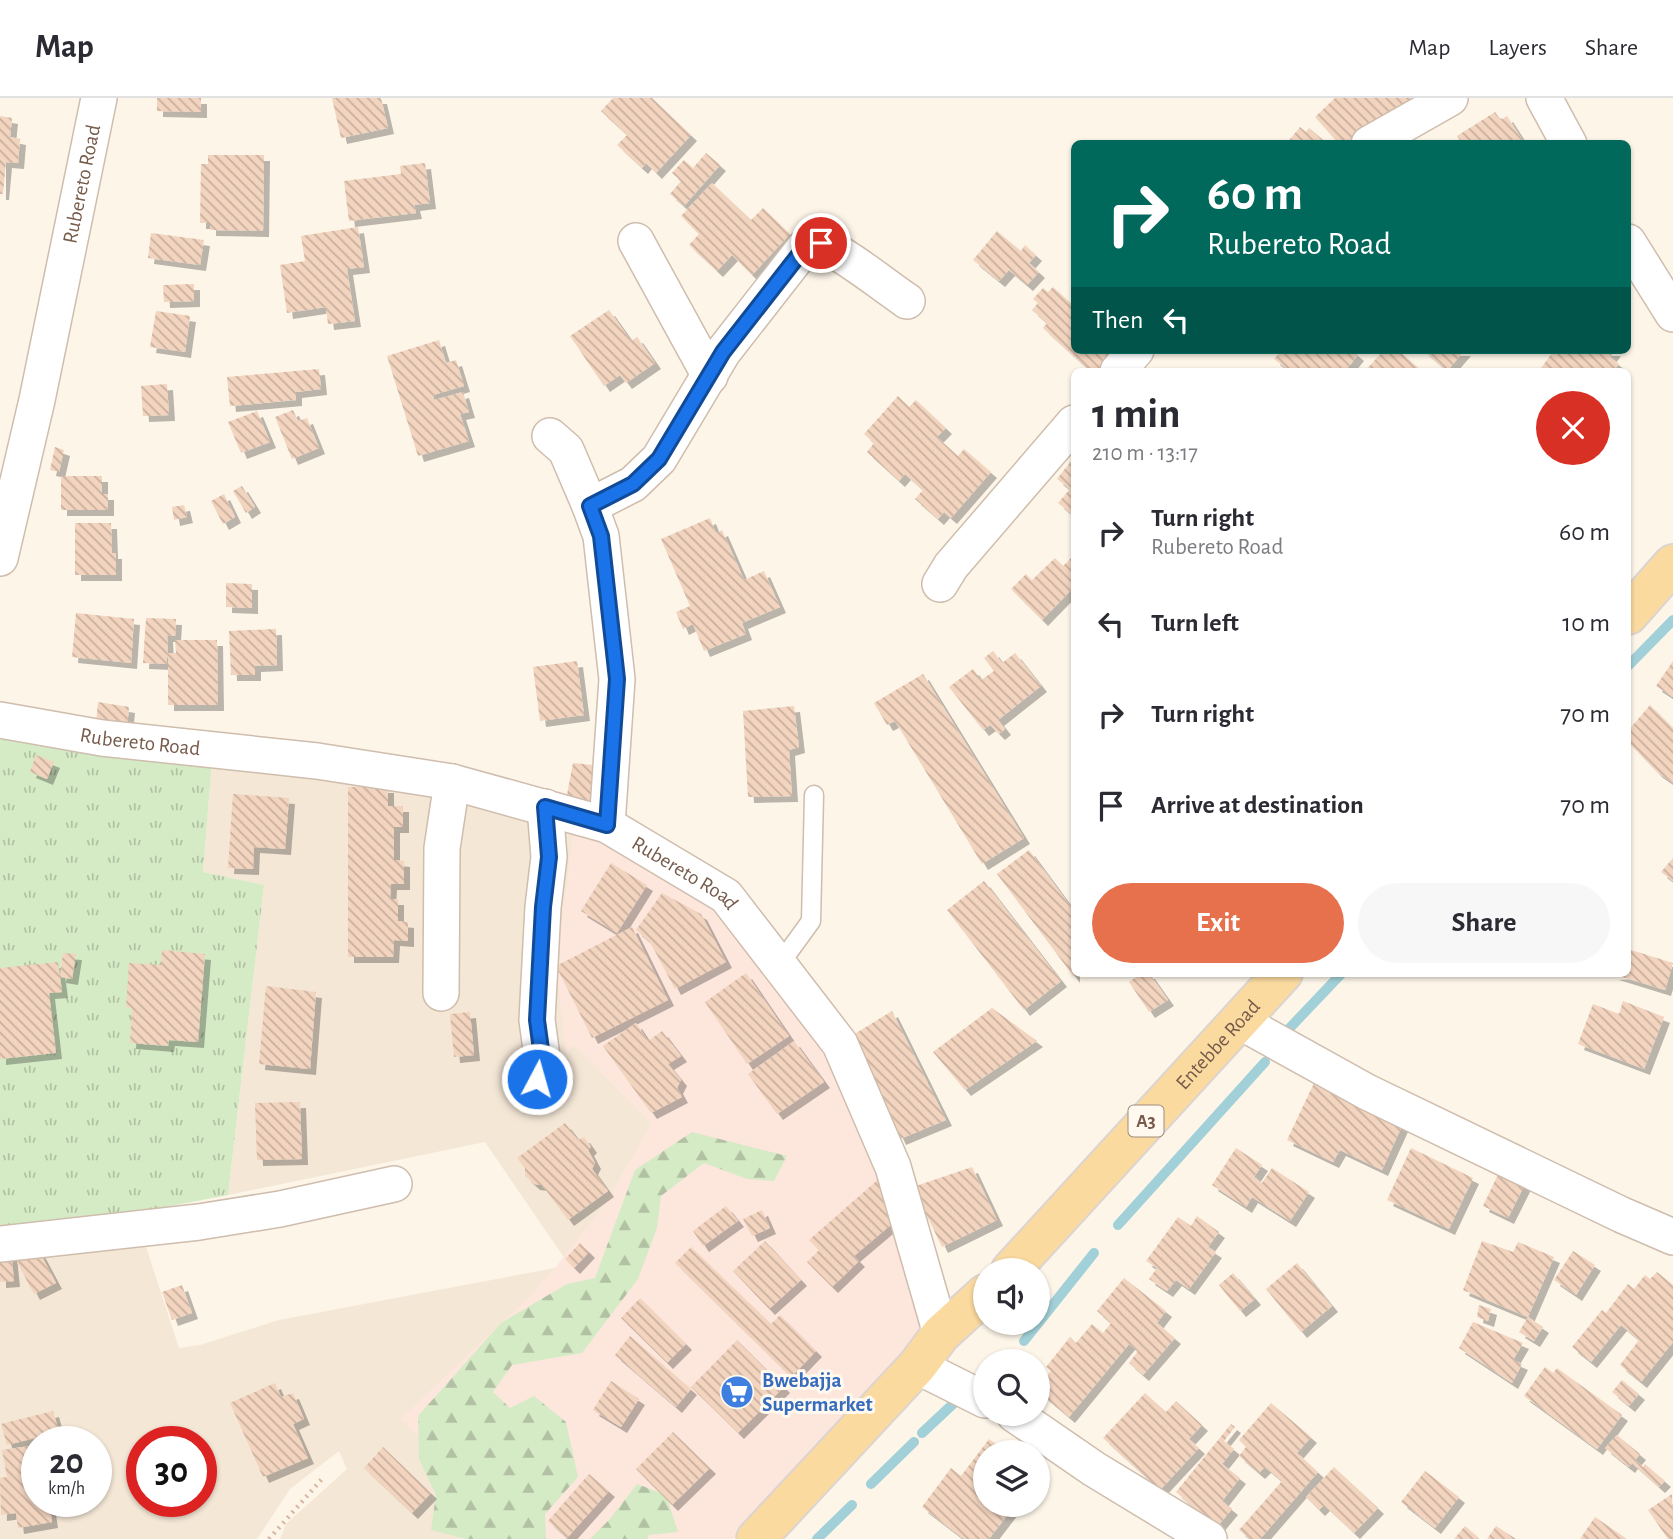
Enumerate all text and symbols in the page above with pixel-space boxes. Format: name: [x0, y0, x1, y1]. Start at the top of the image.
text: Map: [35, 31, 94, 64]
text: Map: [1408, 36, 1450, 60]
text: Layers: [1488, 36, 1547, 60]
text: Share: [1585, 36, 1638, 60]
street label: Rubereto Road: [59, 122, 104, 245]
icon: right: [1092, 168, 1183, 259]
text: 60 m: [1207, 170, 1303, 219]
pin: [791, 213, 851, 273]
icon: arrive: [802, 224, 840, 262]
text: Rubereto Road: [1207, 228, 1391, 260]
icon: left: [1157, 301, 1195, 339]
text: Then: [1092, 307, 1143, 333]
button: close: [1536, 391, 1610, 465]
text: 1 min: [1092, 393, 1181, 435]
text: 210 m · 13:17: [1092, 442, 1198, 465]
text: Turn right: [1151, 505, 1254, 531]
icon: right: [1092, 514, 1130, 552]
text: 60 m: [1559, 519, 1610, 545]
text: Rubereto Road: [1151, 536, 1283, 559]
icon: left: [1092, 605, 1130, 643]
text: Turn left: [1151, 610, 1239, 636]
text: 10 m: [1562, 610, 1610, 636]
icon: right: [1092, 696, 1130, 734]
text: Turn right: [1151, 701, 1254, 727]
text: 70 m: [1560, 701, 1610, 727]
street label: Rubereto Road: [78, 724, 202, 759]
icon: arrive: [1092, 787, 1130, 825]
text: Arrive at destination: [1151, 792, 1364, 818]
text: 70 m: [1560, 792, 1610, 818]
street label: Rubereto Road: [628, 832, 743, 913]
button: Exit: [1092, 883, 1344, 963]
button: Share: [1358, 883, 1610, 963]
street label: Entebbe Road: [1172, 995, 1264, 1093]
position arrow: [500, 1042, 574, 1116]
road number: A3: [1128, 1105, 1164, 1136]
map controls: [973, 1258, 1050, 1517]
button: sound: [973, 1258, 1050, 1335]
button: search: [973, 1349, 1050, 1426]
place label: Bwebajja Supermarket: [762, 1370, 873, 1415]
supermarket icon: Bwebajja Supermarket: [718, 1373, 756, 1411]
speed limit sign: 30: [126, 1426, 217, 1517]
button: layers: [973, 1440, 1050, 1517]
text: 20: [49, 1445, 84, 1480]
text: km/h: [48, 1480, 85, 1498]

